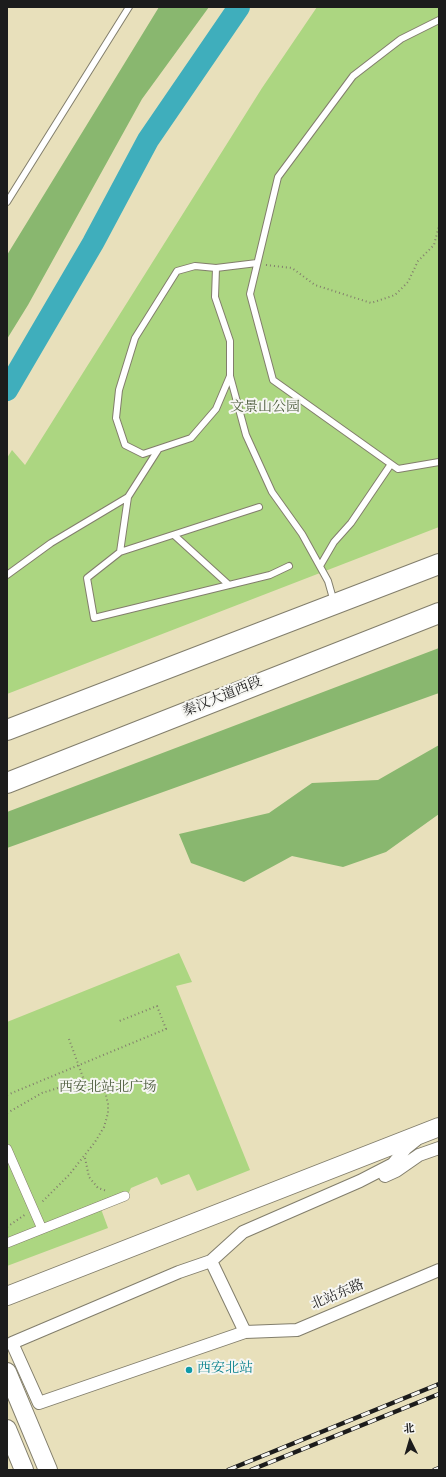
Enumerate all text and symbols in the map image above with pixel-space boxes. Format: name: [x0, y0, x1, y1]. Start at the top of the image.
park label: 文景山公园: [230, 401, 300, 417]
street label: 秦汉大道西段: [181, 674, 265, 722]
park label: 西安北站北广场: [59, 1081, 157, 1097]
street label: 北站东路: [309, 1277, 367, 1315]
place label: 西安北站: [197, 1362, 253, 1378]
marker: 西安北站: [184, 1365, 194, 1375]
north arrow: [390, 1421, 430, 1461]
text: 北: [403, 1421, 415, 1437]

